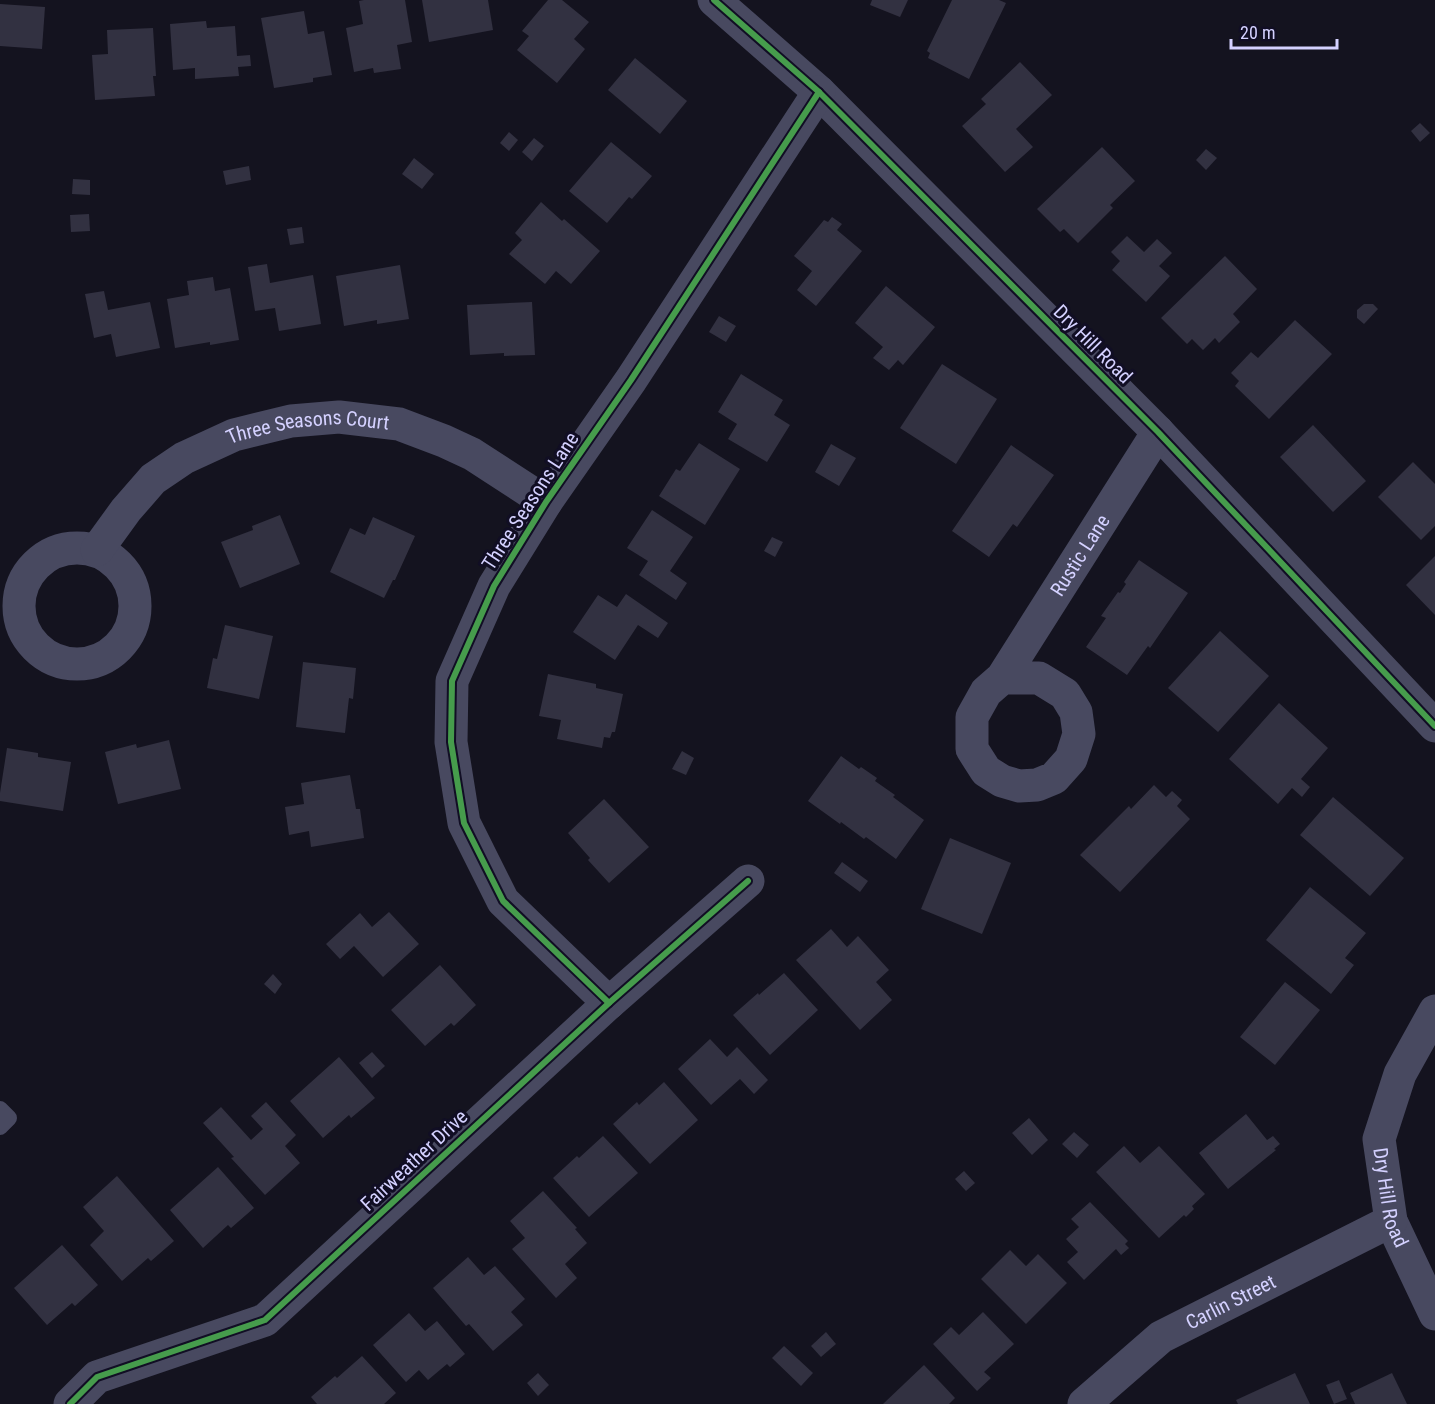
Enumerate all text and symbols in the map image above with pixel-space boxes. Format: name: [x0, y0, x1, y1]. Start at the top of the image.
scale bar: [1231, 12, 1338, 50]
text: 20 m: [1240, 22, 1275, 43]
street label: Dry Hill Road: [1049, 300, 1137, 388]
street label: Three Seasons Court: [222, 405, 391, 449]
street label: Three Seasons Lane: [477, 428, 583, 574]
street label: Rustic Lane: [1045, 510, 1115, 600]
street label: Fairweather Drive: [356, 1104, 472, 1216]
street label: Dry Hill Road: [1368, 1146, 1414, 1251]
street label: Carlin Street: [1182, 1269, 1280, 1335]

